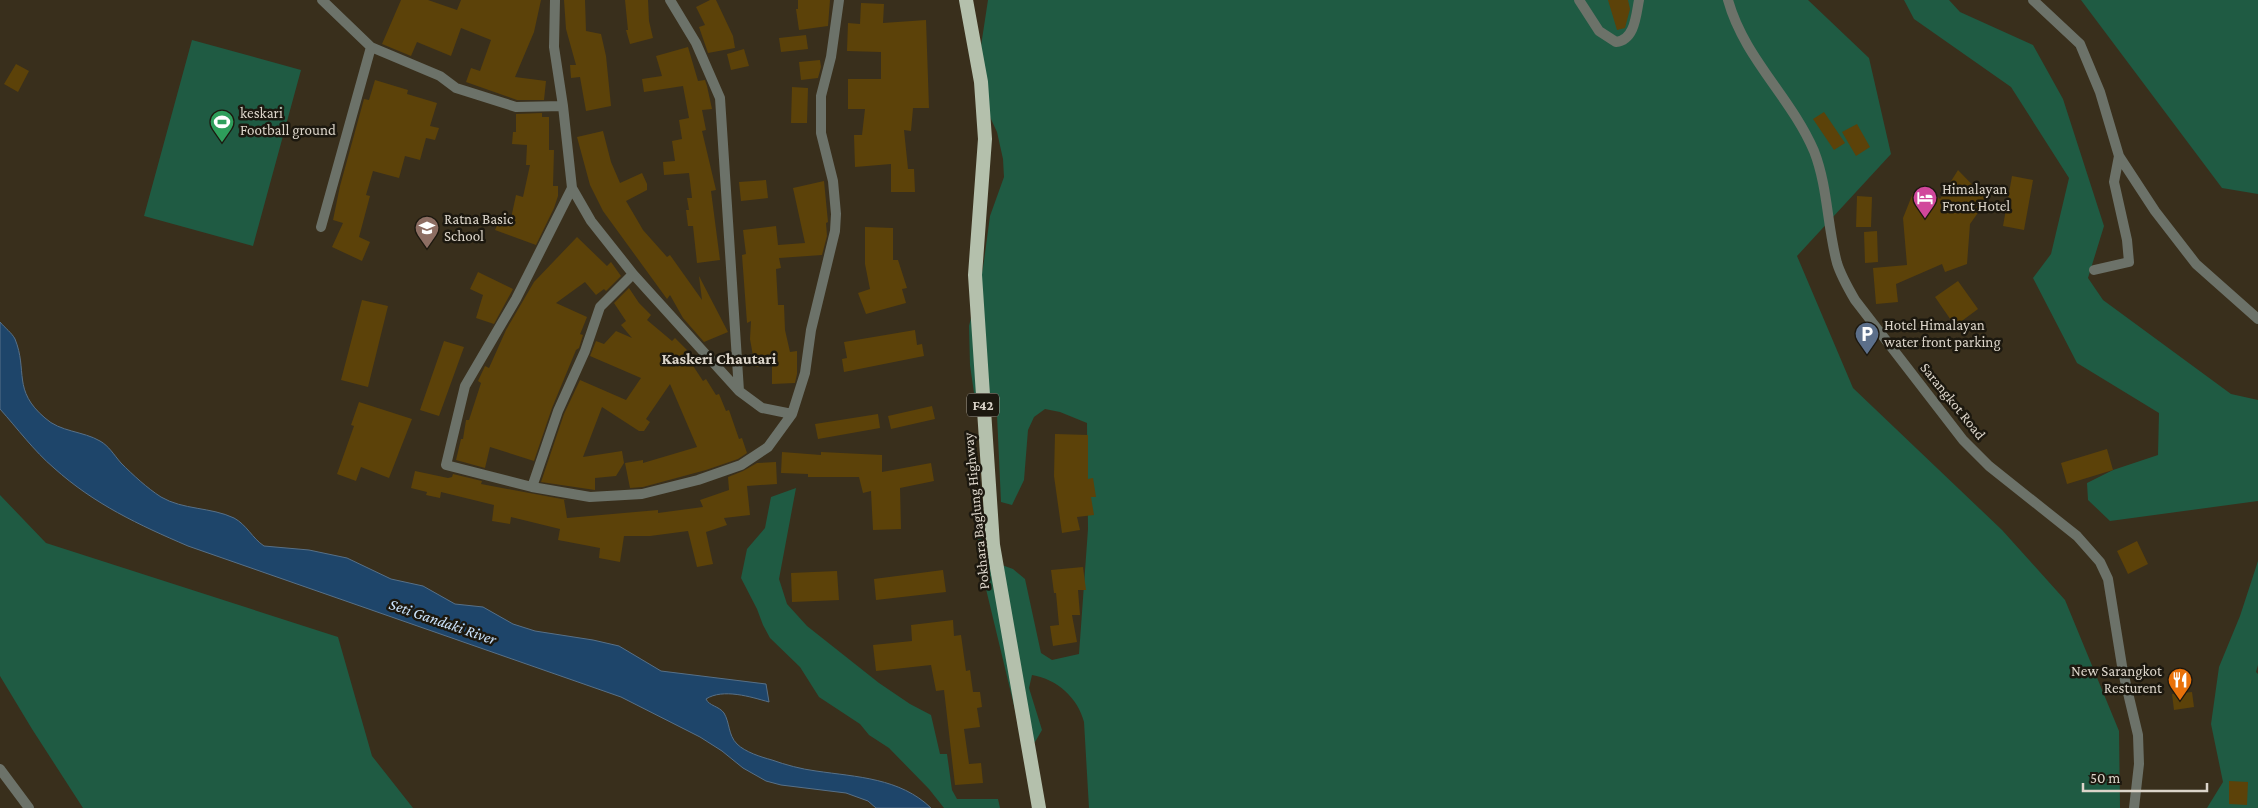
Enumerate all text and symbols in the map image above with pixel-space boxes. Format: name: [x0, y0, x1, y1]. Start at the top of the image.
place label: keskari Football ground: [240, 105, 336, 139]
sports icon: keskari Football ground: [209, 109, 235, 143]
place label: Himalayan Front Hotel: [1942, 181, 2010, 214]
hotel icon: Himalayan Front Hotel: [1912, 185, 1938, 219]
place label: Ratna Basic School: [444, 211, 514, 244]
school or university icon: Ratna Basic School: [414, 215, 440, 249]
place label: Hotel Himalayan water front parking: [1884, 317, 2001, 351]
parking icon: Hotel Himalayan water front parking: [1854, 321, 1880, 355]
district label: Kaskeri Chautari: [662, 350, 777, 367]
street label: Sarangkot Road: [1916, 359, 1989, 443]
road number: F42: [967, 394, 999, 416]
street label: Pokhara Baglung Highway: [960, 432, 993, 590]
water label: Seti Gandaki River: [387, 595, 499, 648]
place label: New Sarangkot Resturent: [2071, 663, 2163, 696]
restaurant icon: New Sarangkot Resturent: [2167, 667, 2193, 701]
scale bar: [2083, 760, 2207, 792]
text: 50 m: [2090, 770, 2120, 786]

